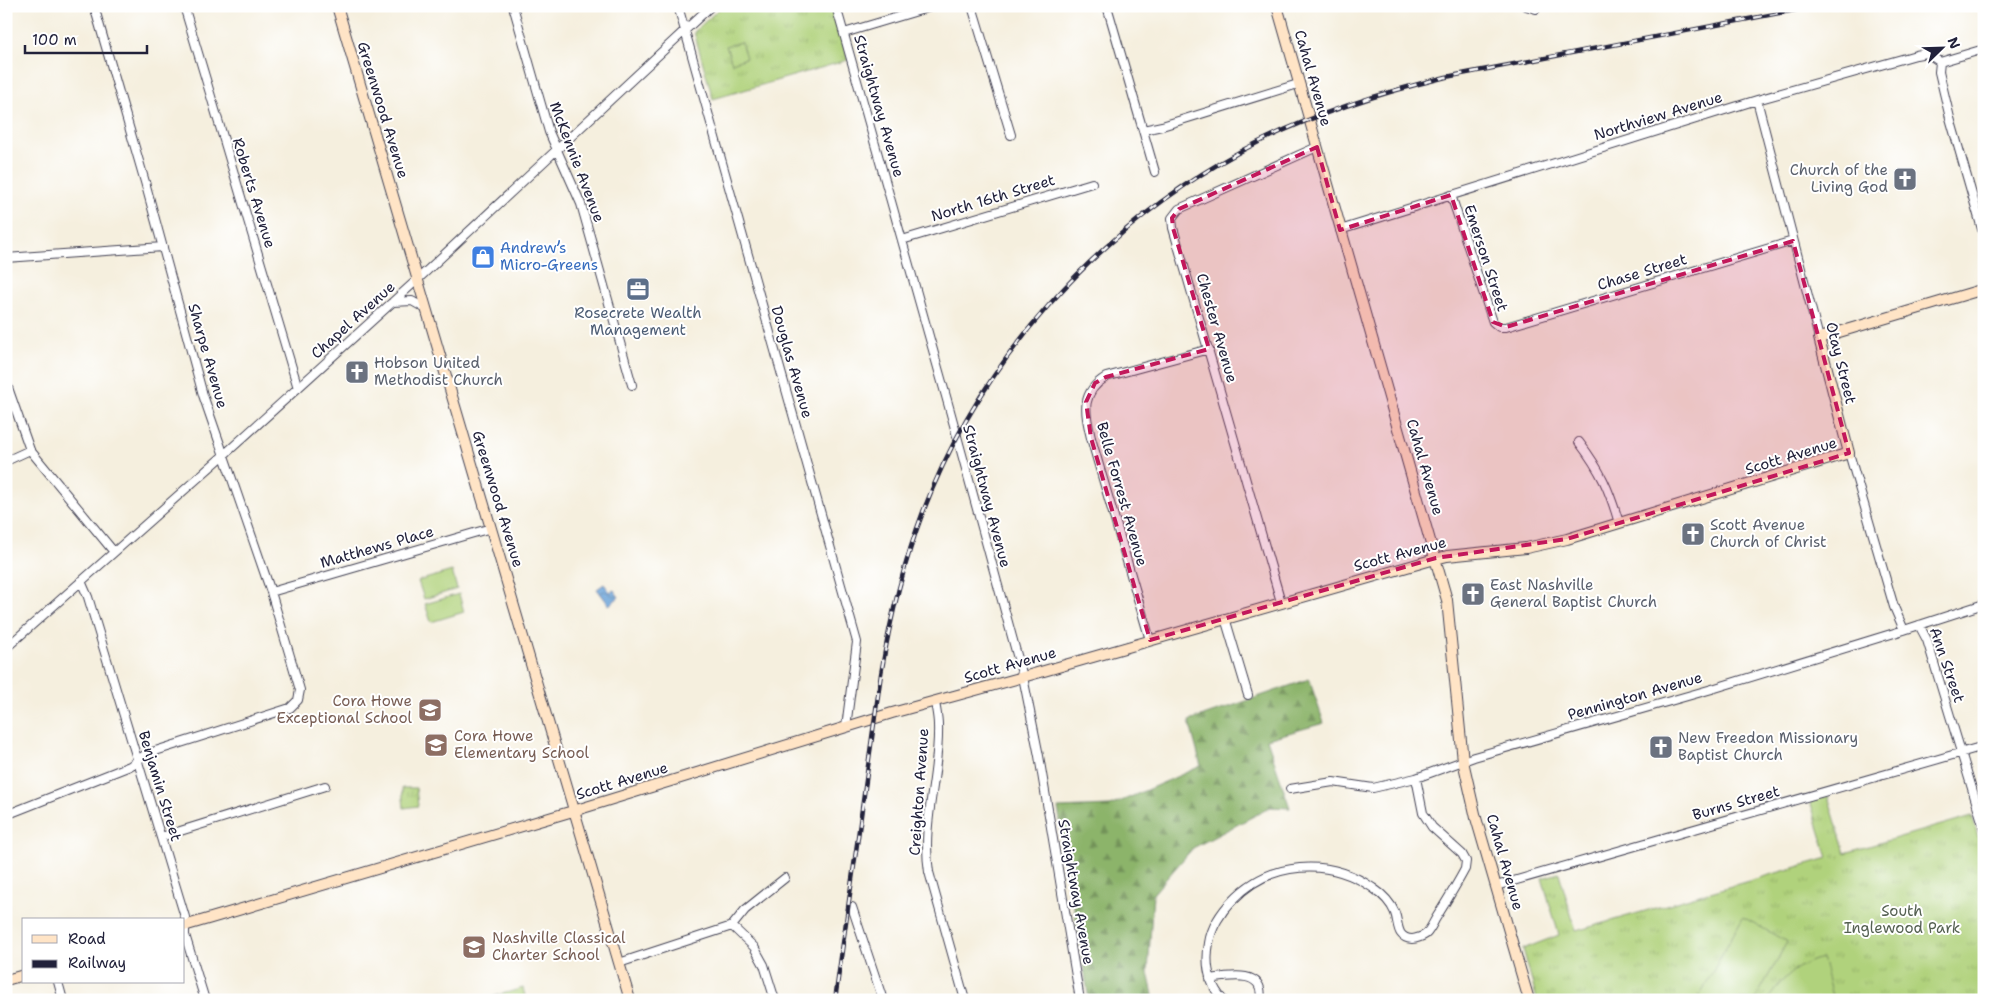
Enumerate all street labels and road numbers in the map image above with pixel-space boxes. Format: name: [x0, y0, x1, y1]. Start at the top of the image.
street label: Cahal Avenue: [1290, 28, 1336, 128]
street label: Straightway Avenue: [849, 32, 909, 180]
street label: Greenwood Avenue: [353, 39, 413, 181]
street label: Northview Avenue: [1591, 87, 1725, 145]
street label: McKennie Avenue: [545, 99, 609, 225]
street label: Roberts Avenue: [228, 135, 280, 251]
street label: North 16th Street: [929, 170, 1057, 226]
street label: Emerson Street: [1459, 202, 1513, 314]
street label: Chase Street: [1595, 249, 1689, 295]
street label: Chester Avenue: [1192, 271, 1242, 385]
street label: Chapel Avenue: [307, 277, 399, 363]
street label: Sharpe Avenue: [183, 301, 233, 411]
street label: Douglas Avenue: [766, 304, 818, 420]
street label: Otay Street: [1821, 320, 1861, 406]
street label: Cahal Avenue: [1402, 417, 1448, 517]
street label: Belle Forrest Avenue: [1092, 420, 1152, 568]
street label: Straightway Avenue: [958, 422, 1016, 570]
street label: Greenwood Avenue: [468, 428, 528, 570]
street label: Scott Avenue: [1743, 433, 1839, 479]
street label: Matthews Place: [318, 521, 436, 573]
street label: Scott Avenue: [1351, 532, 1449, 576]
street label: Ann Street: [1925, 625, 1969, 705]
street label: Scott Avenue: [962, 642, 1058, 688]
street label: Pennington Avenue: [1565, 667, 1705, 725]
street label: Benjamin Street: [134, 728, 186, 844]
street label: Creighton Avenue: [905, 728, 933, 856]
street label: Scott Avenue: [574, 758, 670, 804]
street label: Burns Street: [1690, 781, 1782, 825]
street label: Cahal Avenue: [1482, 812, 1528, 912]
street label: Straightway Avenue: [1053, 818, 1099, 966]

